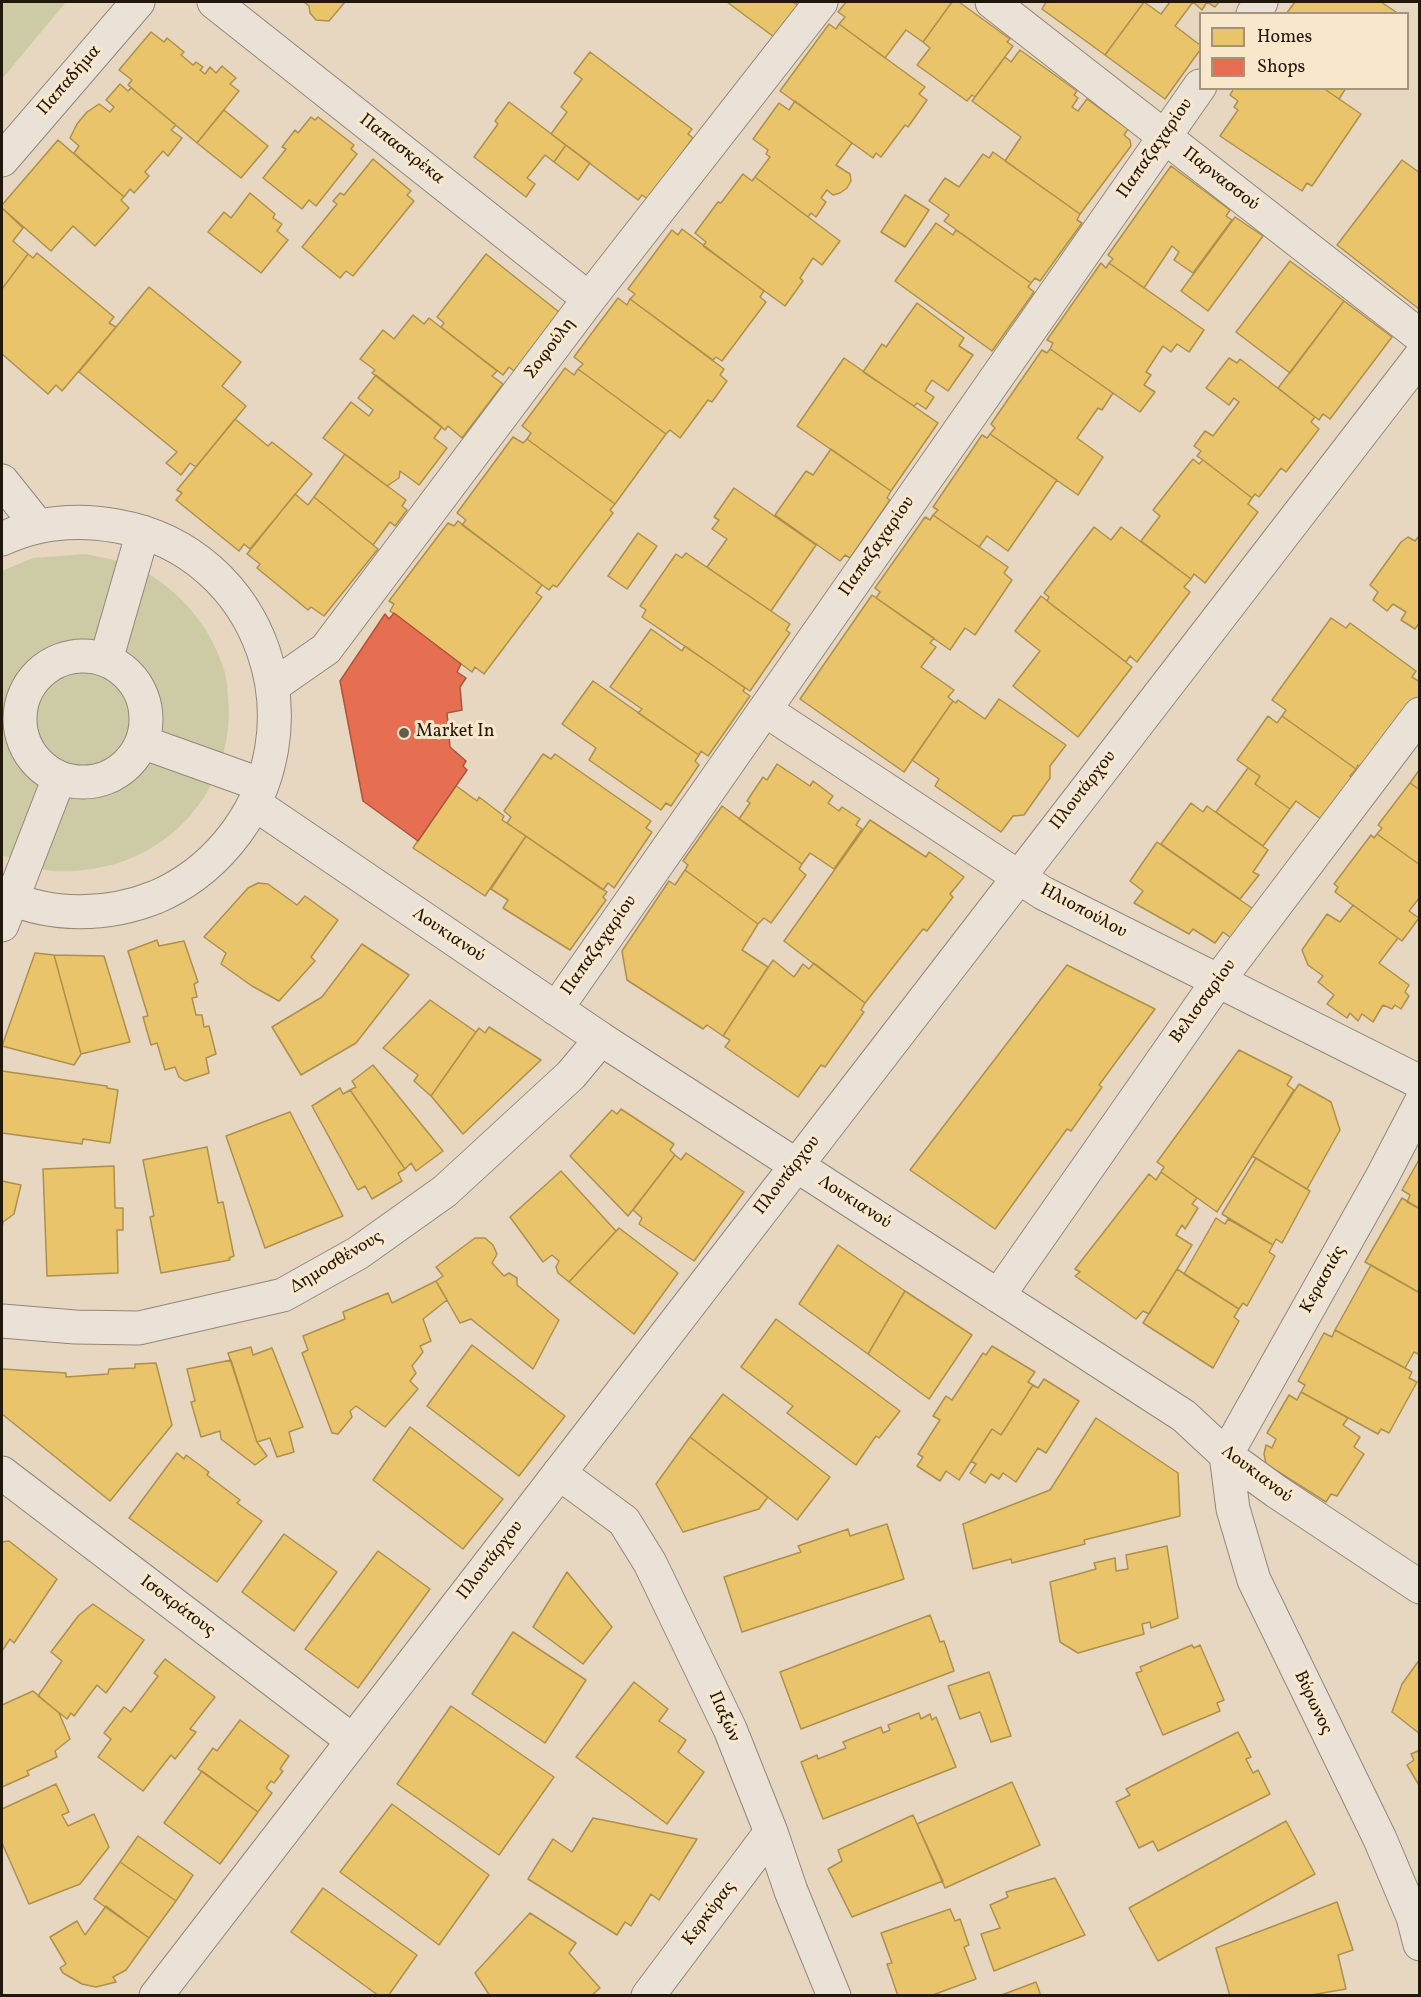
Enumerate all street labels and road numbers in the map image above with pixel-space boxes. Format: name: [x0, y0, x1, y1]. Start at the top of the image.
street label: Παπαδήμα: [34, 41, 106, 121]
street label: Παπαζαχαρίου: [1114, 95, 1198, 203]
street label: Παπασκρέκα: [354, 110, 448, 190]
street label: Παρνασσού: [1177, 143, 1263, 217]
street label: Σοφούλη: [521, 314, 581, 384]
street label: Παπαζαχαρίου: [836, 493, 920, 601]
street label: Πλουτάρχου: [1046, 747, 1122, 835]
street label: Ηλιοπούλου: [1036, 880, 1130, 944]
street label: Παπαζαχαρίου: [558, 892, 642, 1000]
street label: Λουκιανού: [408, 904, 488, 968]
street label: Βελισσαρίου: [1166, 956, 1242, 1048]
street label: Πλουτάρχου: [750, 1132, 826, 1220]
street label: Λουκιανού: [813, 1171, 895, 1235]
street label: Δημοσθένους: [287, 1227, 387, 1299]
street label: Κερασιάς: [1297, 1242, 1351, 1318]
street label: Λουκιανού: [1216, 1441, 1296, 1509]
street label: Πλουτάρχου: [453, 1517, 529, 1605]
street label: Ισοκράτους: [135, 1572, 219, 1642]
street label: Βύρωνος: [1288, 1668, 1336, 1738]
street label: Παξών: [702, 1688, 744, 1746]
street label: Κερκύρας: [679, 1878, 741, 1950]

